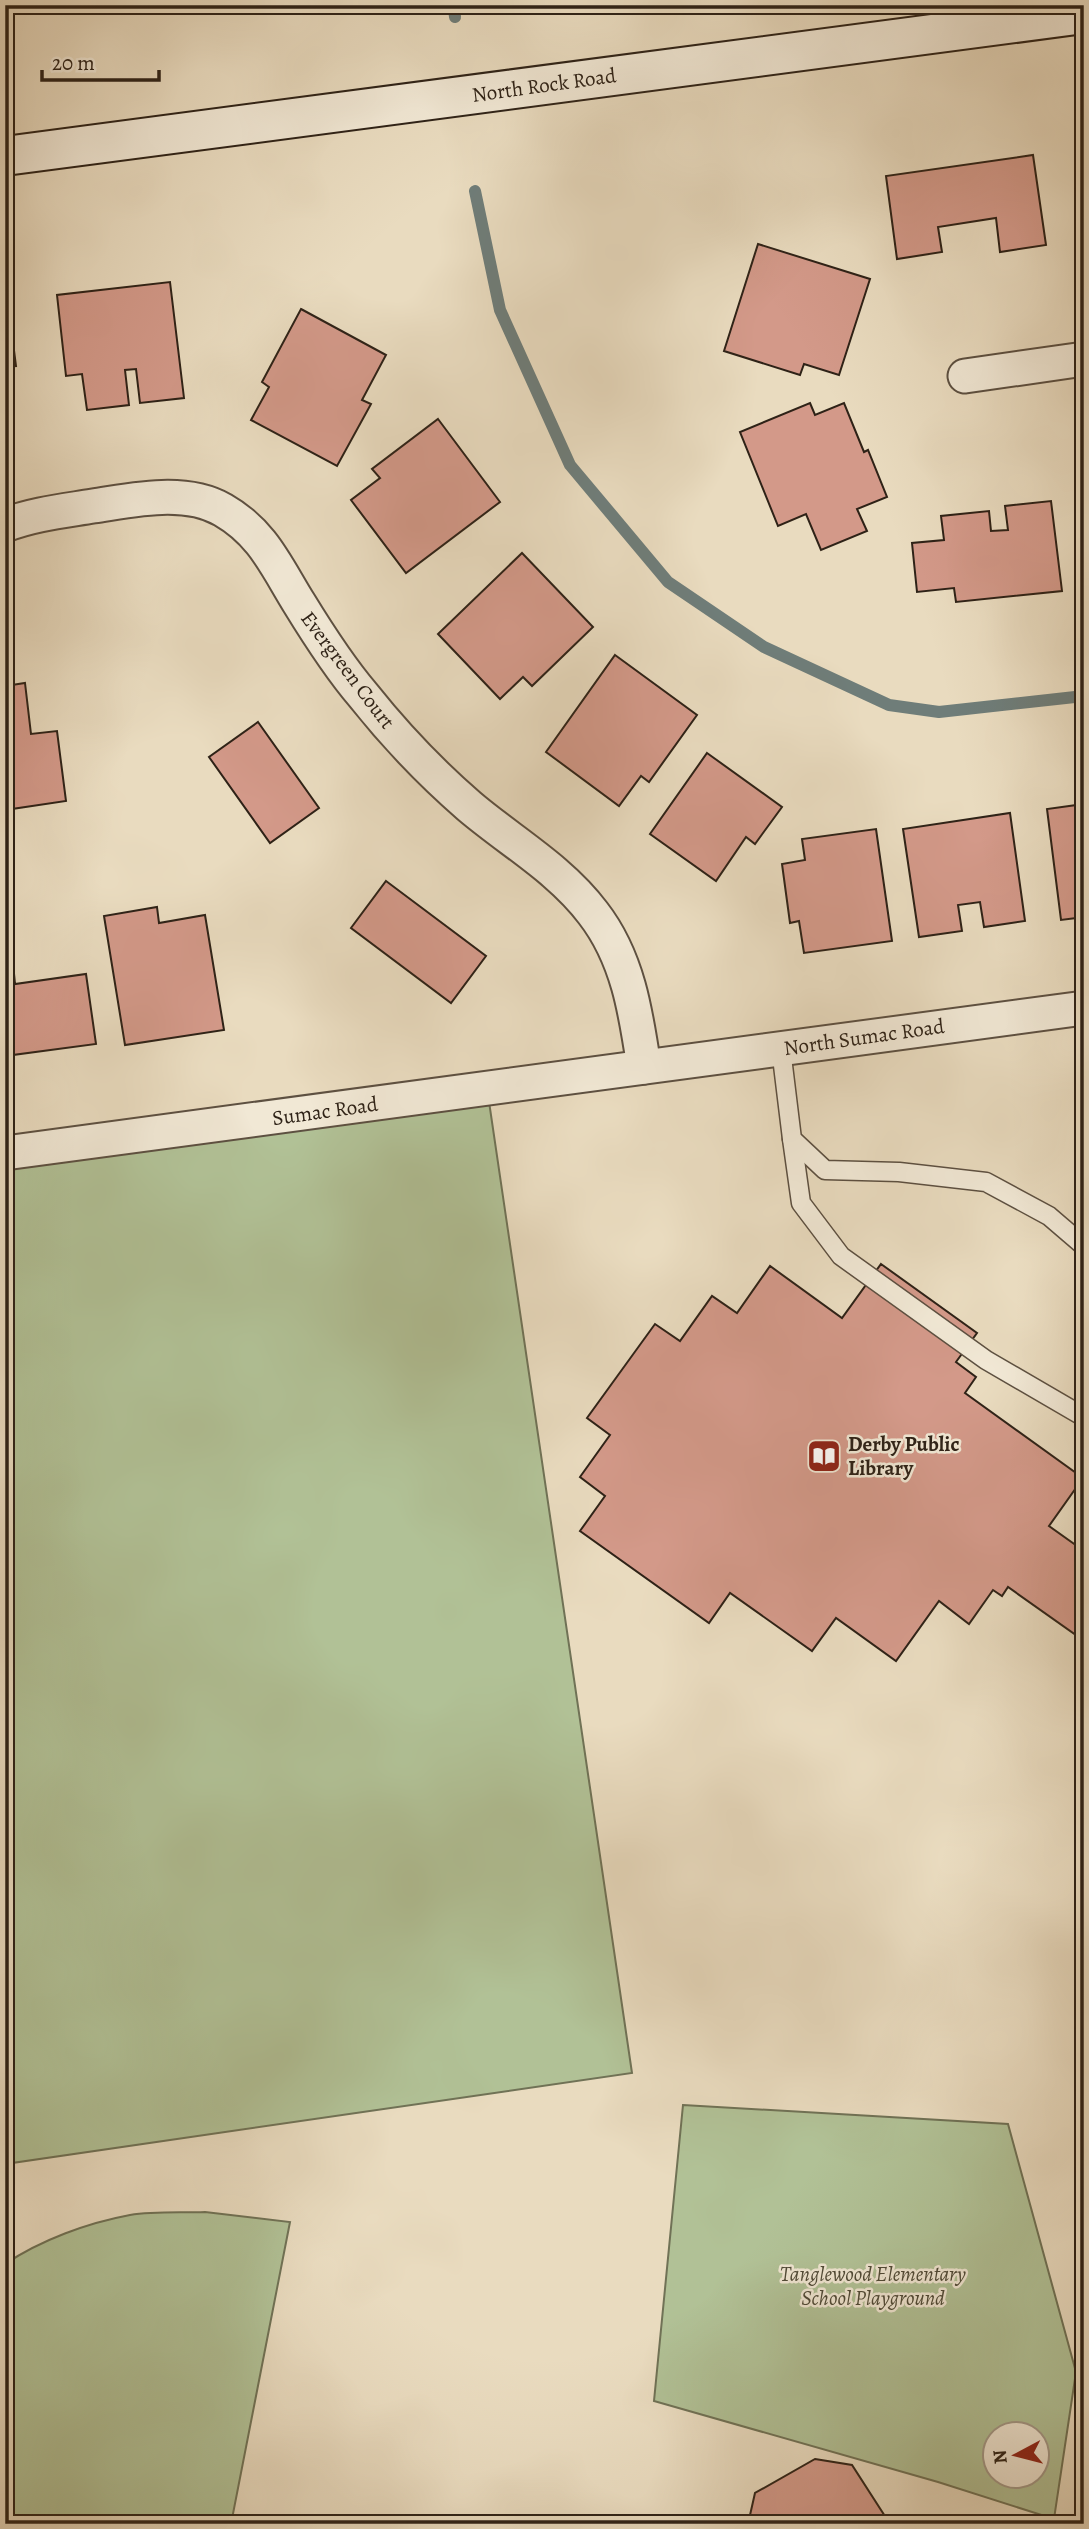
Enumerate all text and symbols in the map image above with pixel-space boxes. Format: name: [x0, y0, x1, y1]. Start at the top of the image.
scale bar: [42, 38, 159, 82]
text: 20 m: [52, 49, 95, 77]
street label: North Rock Road: [470, 61, 619, 109]
street label: Evergreen Court: [295, 605, 402, 735]
street label: North Sumac Road: [782, 1012, 947, 1062]
street label: Sumac Road: [270, 1090, 380, 1132]
place label: Derby Public Library: [848, 1430, 960, 1482]
library icon: Derby Public Library: [805, 1437, 843, 1475]
park label: Tanglewood Elementary School Playground: [780, 2260, 966, 2312]
north arrow: [981, 2420, 1050, 2490]
text: N: [986, 2448, 1014, 2465]

